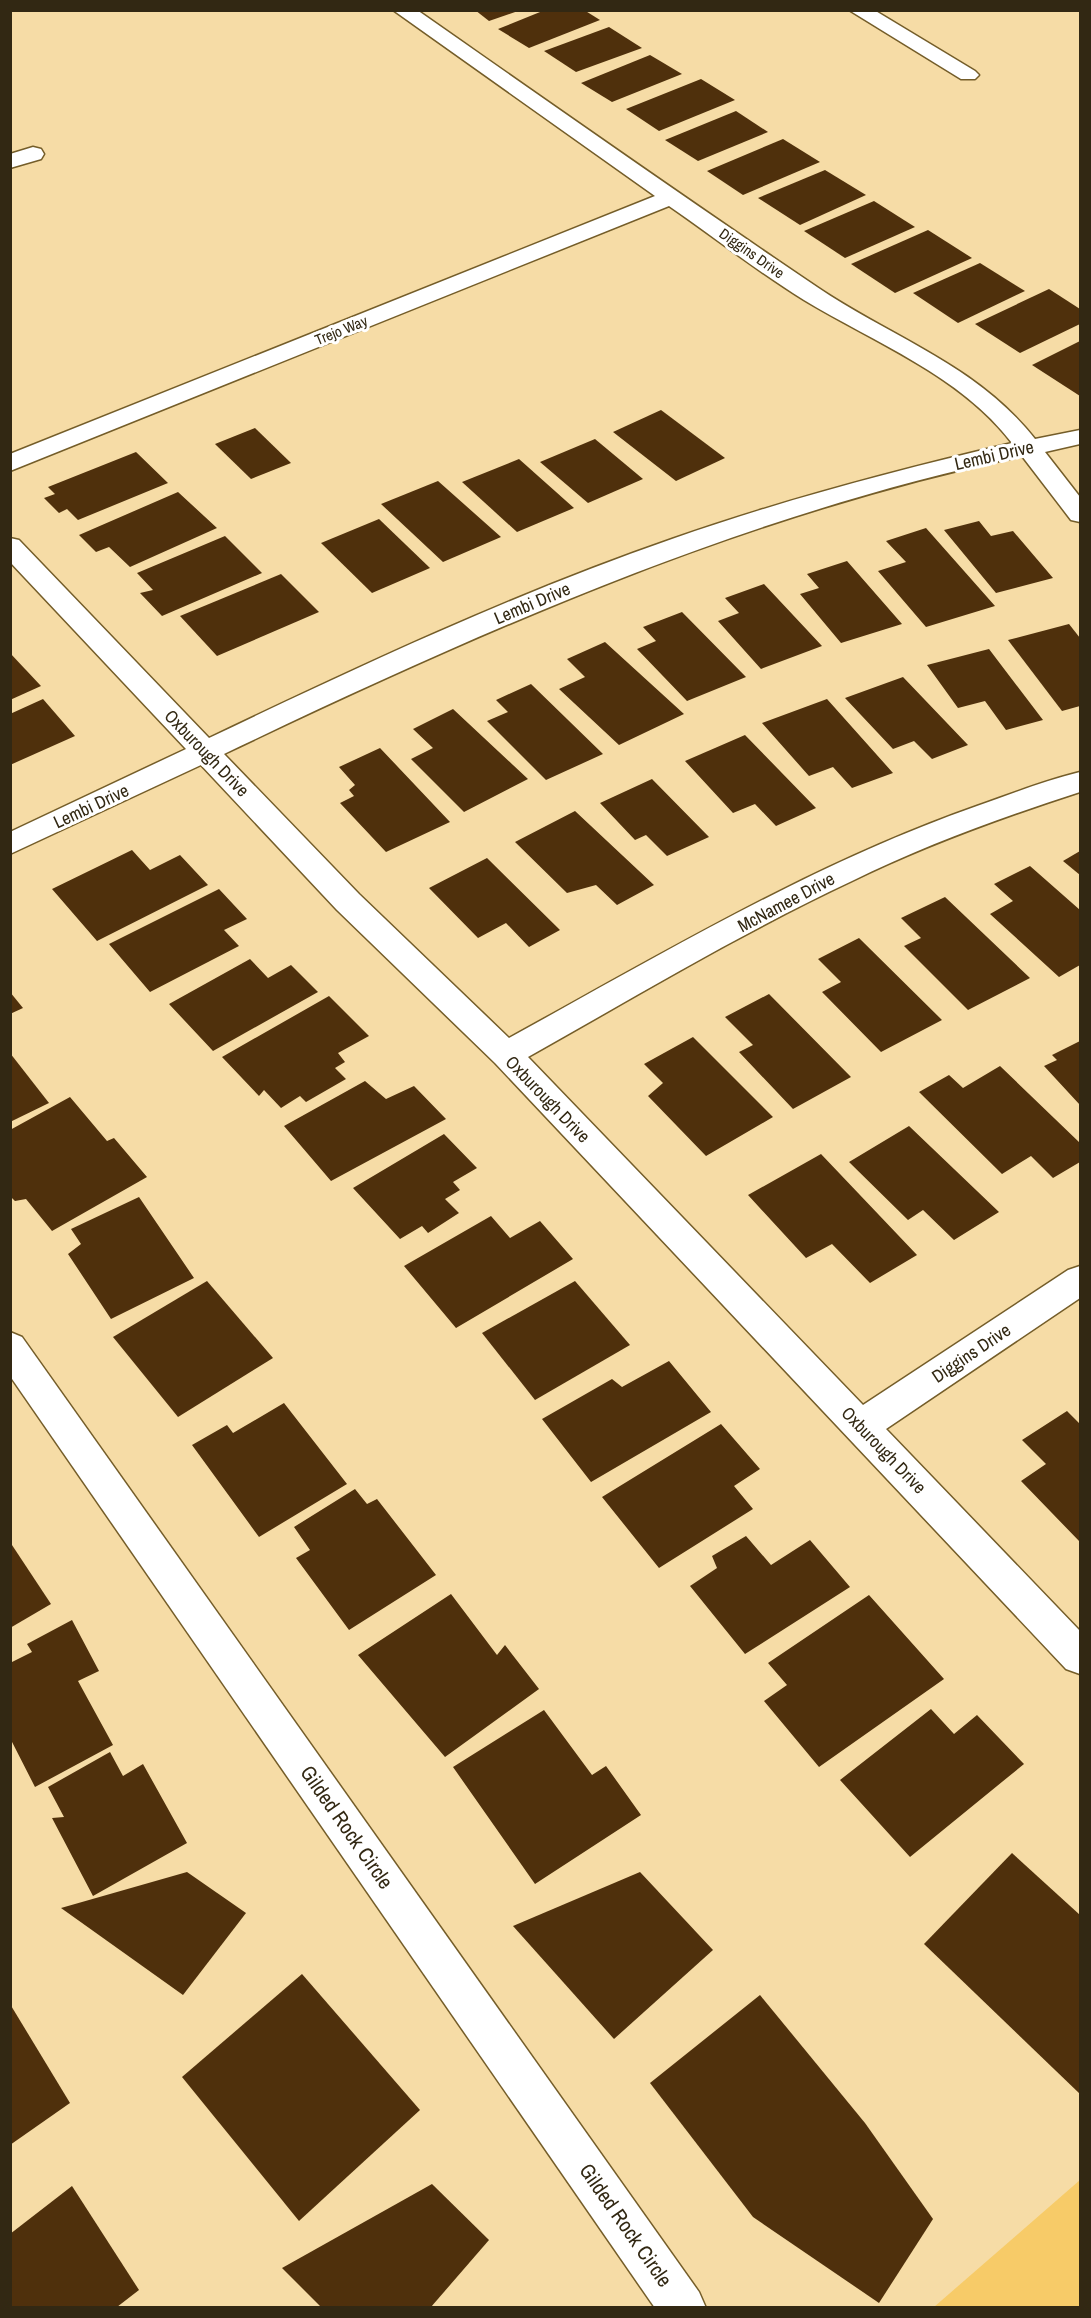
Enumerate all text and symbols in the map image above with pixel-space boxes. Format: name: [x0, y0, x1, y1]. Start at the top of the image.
street label: Diggins Drive: [715, 223, 789, 283]
street label: Trejo Way: [312, 310, 371, 350]
street label: Lembi Drive: [952, 434, 1036, 476]
street label: Lembi Drive: [490, 576, 574, 630]
street label: Oxburough Drive: [159, 704, 255, 802]
street label: Lembi Drive: [49, 778, 133, 834]
street label: McNamee Drive: [733, 866, 839, 938]
street label: Oxburough Drive: [500, 1050, 596, 1148]
street label: Diggins Drive: [927, 1317, 1015, 1389]
street label: Oxburough Drive: [836, 1401, 932, 1499]
street label: Gilded Rock Circle: [294, 1759, 400, 1895]
street label: Gilded Rock Circle: [573, 2157, 679, 2293]

